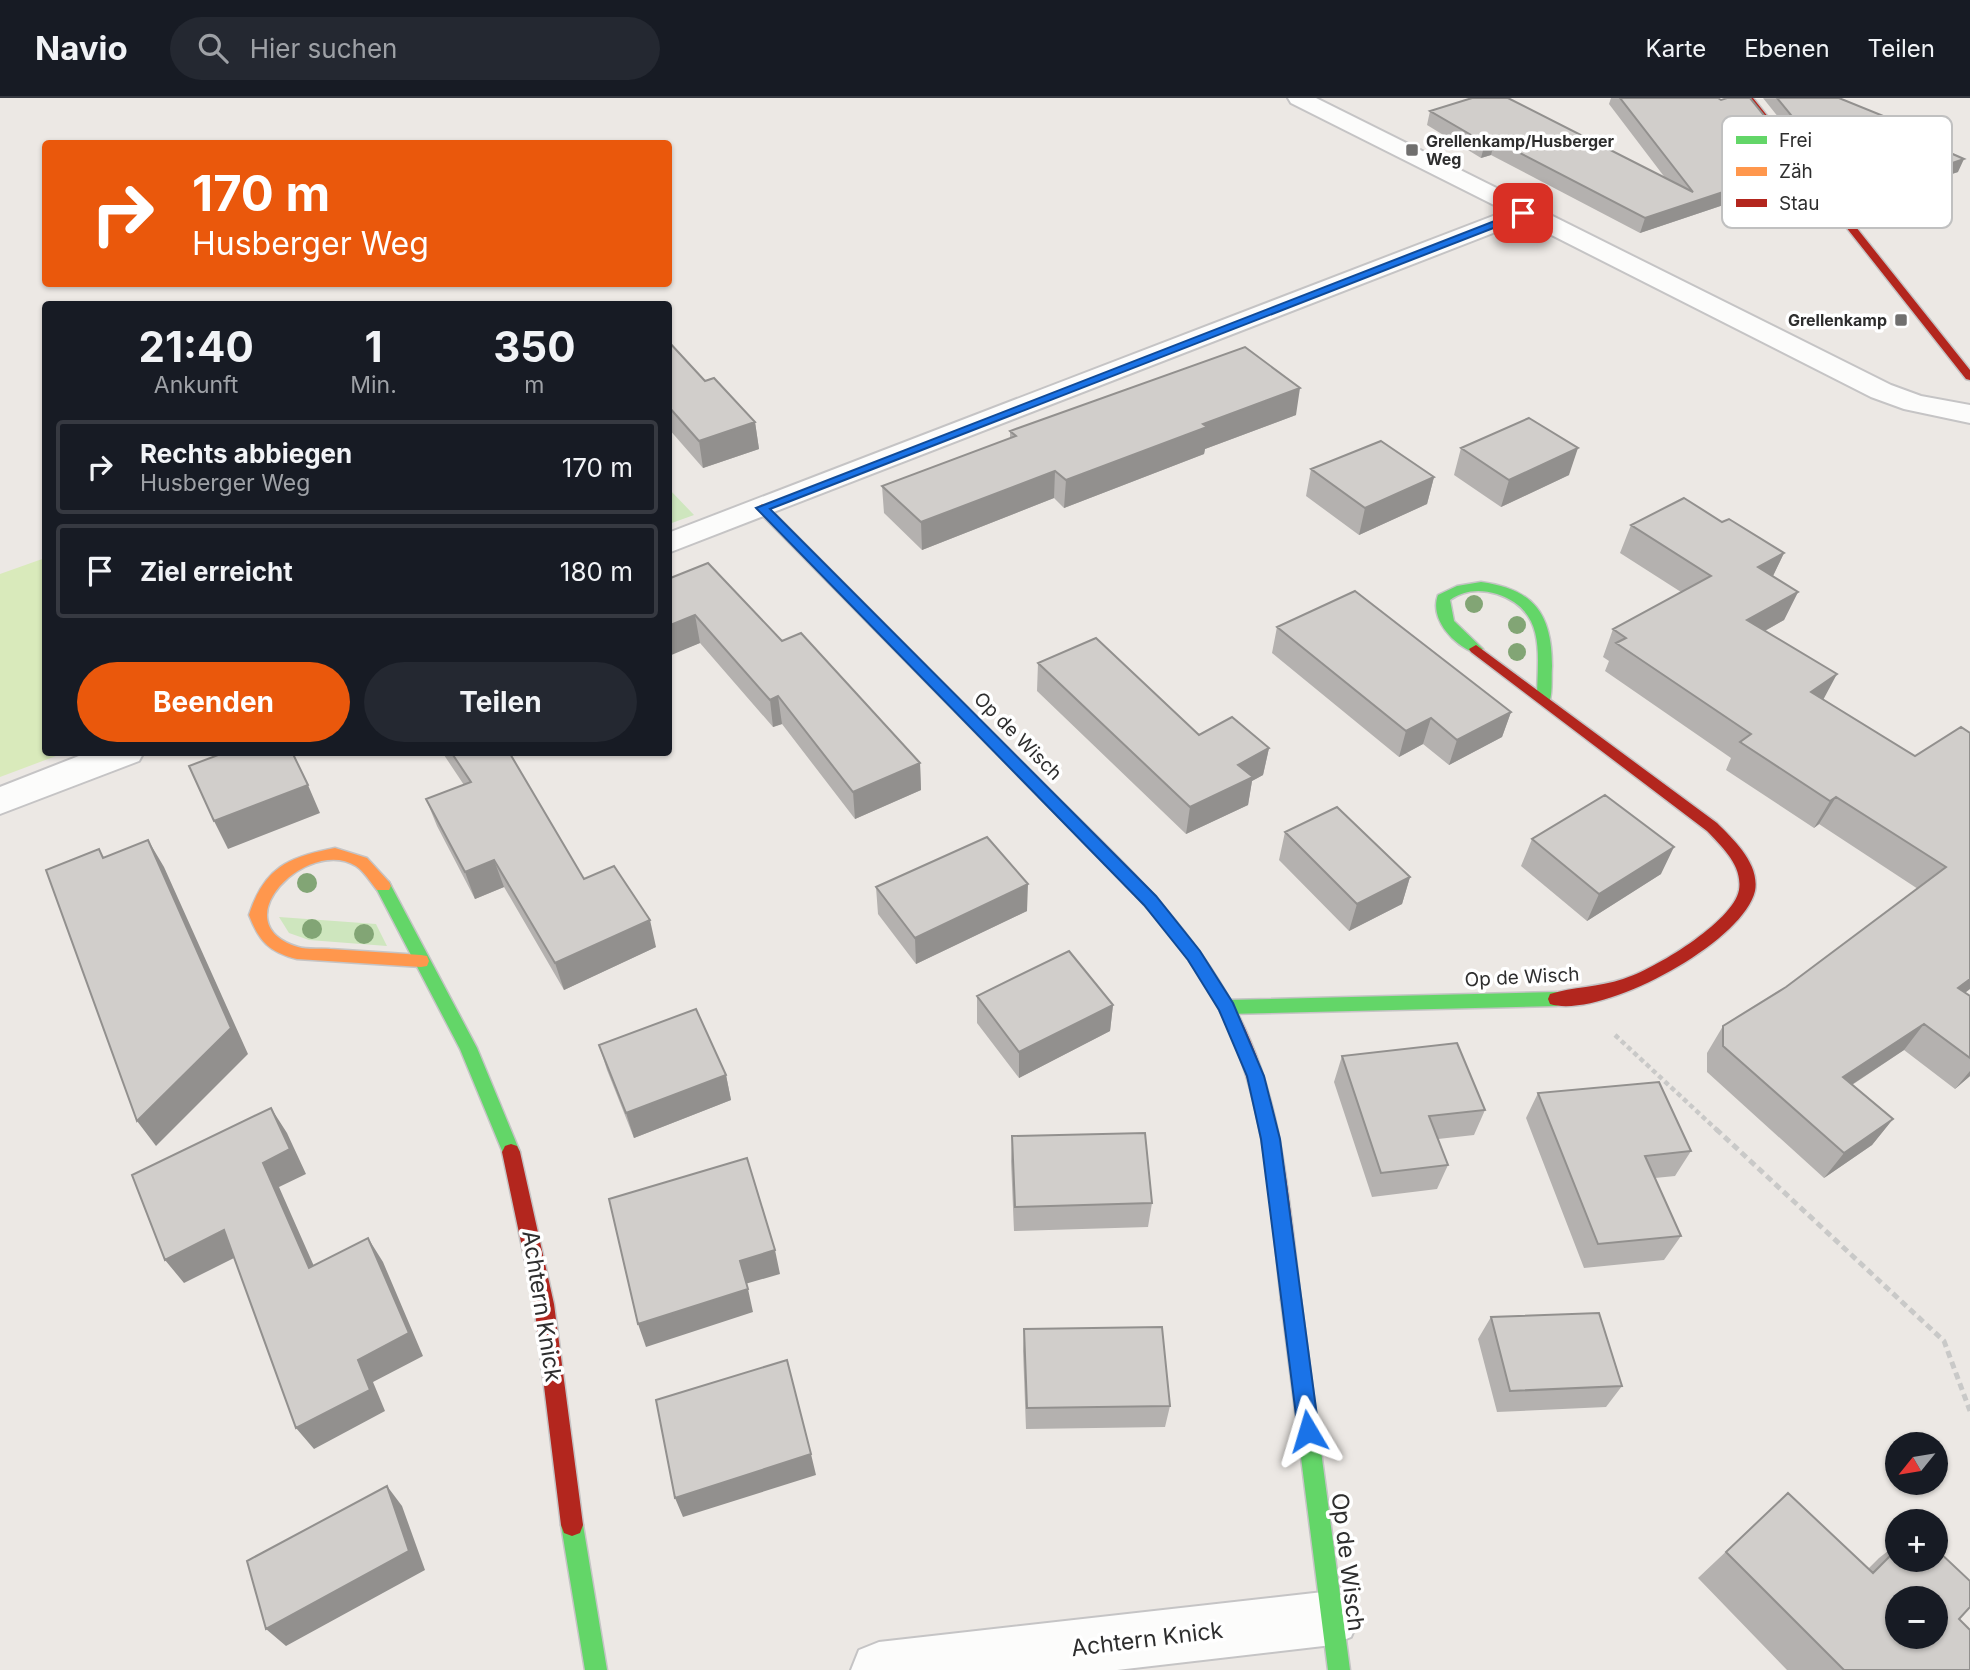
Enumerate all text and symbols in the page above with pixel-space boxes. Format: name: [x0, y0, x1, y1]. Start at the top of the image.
search box: [170, 17, 660, 80]
text: Navio: [35, 28, 128, 68]
icon: search: [194, 29, 232, 67]
text: Hier suchen: [250, 33, 397, 64]
text: Karte: [1646, 34, 1706, 63]
text: Ebenen: [1744, 34, 1830, 63]
text: Teilen: [1868, 34, 1935, 63]
legend: [1722, 116, 1952, 228]
text: Frei: [1779, 129, 1812, 152]
place label: Grellenkamp/Husberger Weg: [1426, 131, 1615, 169]
marker: Grellenkamp/Husberger Weg: [1404, 142, 1420, 158]
text: Zäh: [1779, 160, 1813, 183]
text: 170 m: [192, 164, 330, 223]
icon: right: [77, 168, 168, 259]
pin: [1493, 183, 1553, 243]
text: Stau: [1779, 192, 1819, 215]
icon: arrive: [1504, 194, 1542, 232]
text: Husberger Weg: [192, 224, 429, 263]
place label: Grellenkamp: [1788, 310, 1887, 330]
marker: Grellenkamp: [1893, 312, 1909, 328]
text: 21:40: [138, 321, 254, 372]
text: 1: [364, 321, 383, 372]
text: 350: [493, 321, 576, 372]
text: Ankunft: [154, 371, 238, 399]
text: Min.: [350, 371, 397, 399]
text: m: [524, 371, 544, 399]
text: Rechts abbiegen: [140, 438, 352, 469]
icon: right: [81, 448, 119, 486]
text: 170 m: [562, 452, 633, 483]
text: Husberger Weg: [140, 469, 310, 497]
icon: arrive: [81, 552, 119, 590]
text: Ziel erreicht: [140, 556, 293, 587]
text: 180 m: [560, 556, 633, 587]
button: Beenden: [77, 662, 350, 742]
button: Teilen: [364, 662, 637, 742]
street label: Op de Wisch: [969, 687, 1067, 785]
street label: Op de Wisch: [1464, 963, 1580, 991]
street label: Achtern Knick: [516, 1228, 568, 1384]
position arrow: [1271, 1394, 1345, 1468]
north arrow: [1885, 1432, 1948, 1494]
map controls: [1885, 1432, 1948, 1649]
street label: Op de Wisch: [1326, 1491, 1370, 1633]
button: +: [1885, 1509, 1948, 1572]
button: −: [1885, 1586, 1948, 1649]
street label: Achtern Knick: [1069, 1616, 1225, 1662]

